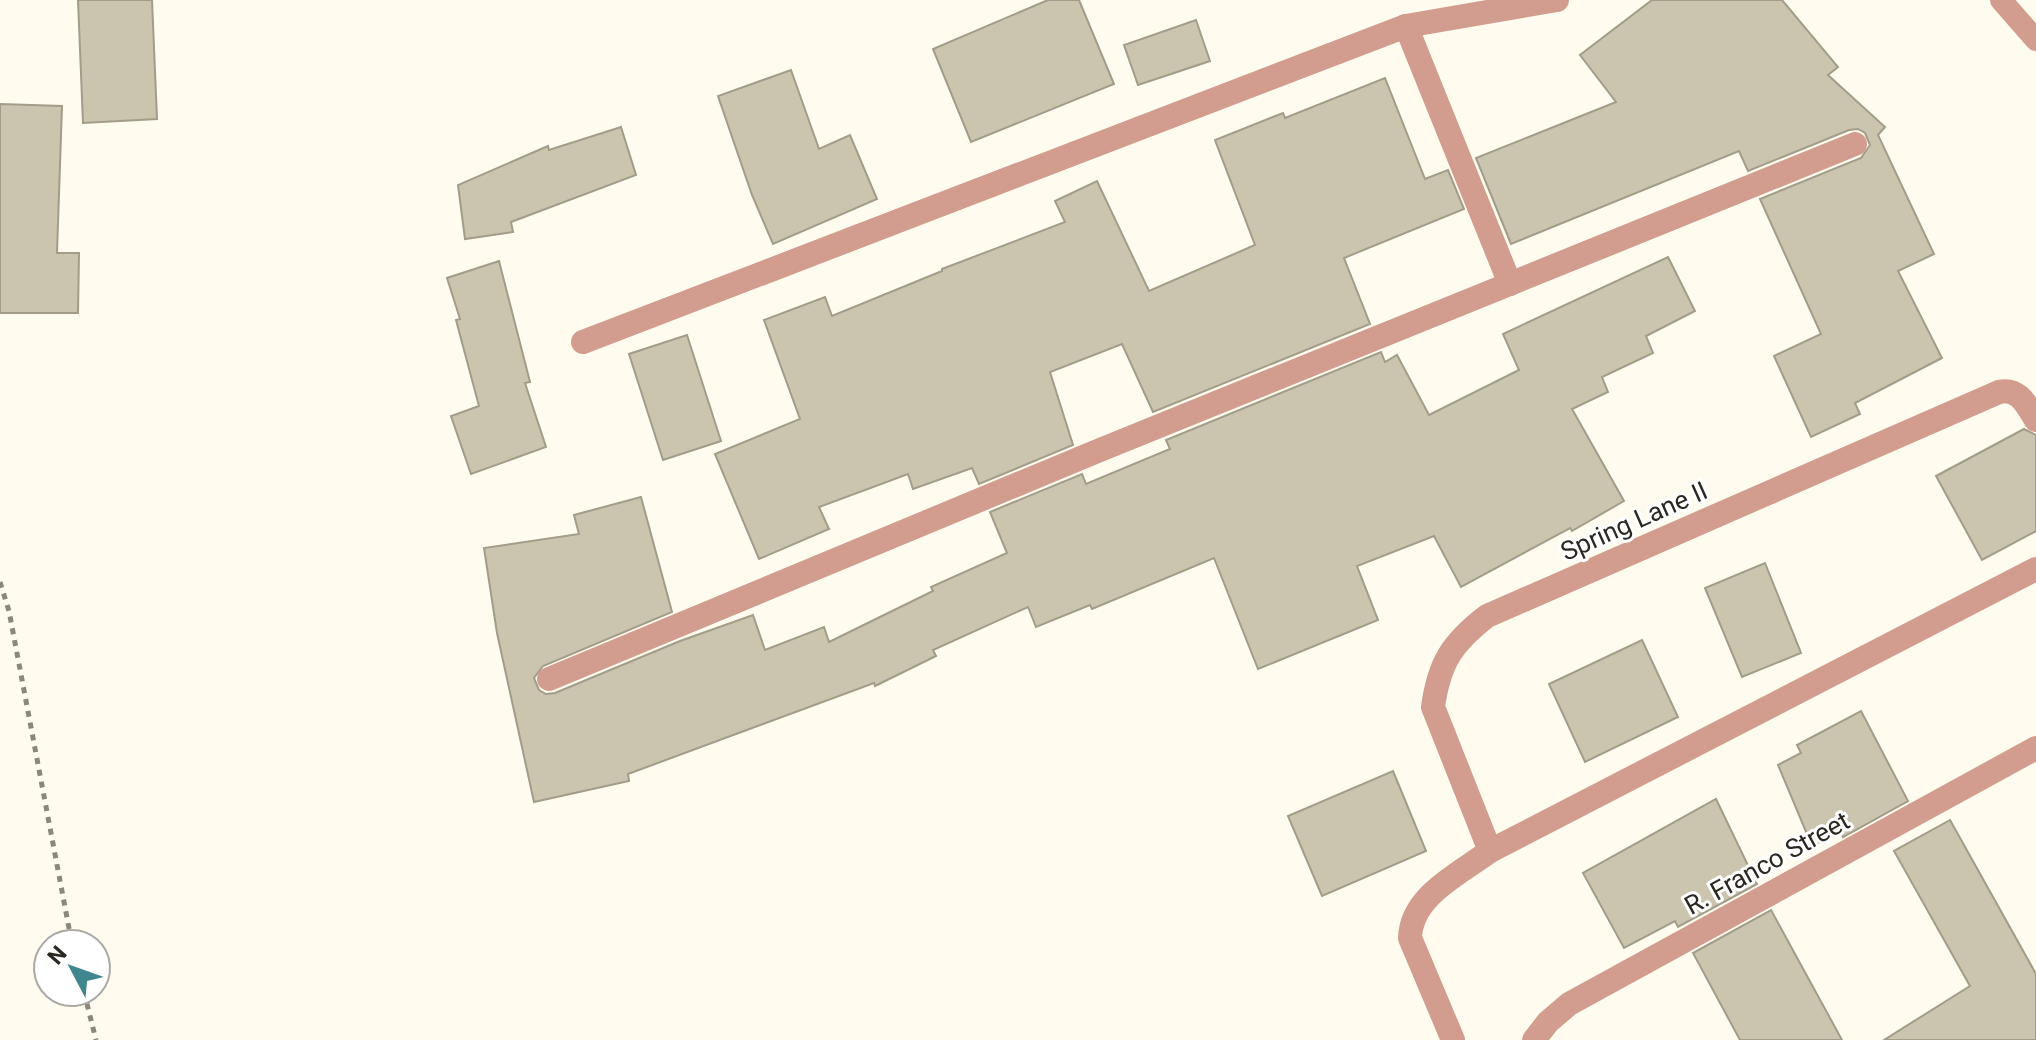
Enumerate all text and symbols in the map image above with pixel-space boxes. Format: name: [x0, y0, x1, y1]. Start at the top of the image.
street label: Spring Lane II: [1556, 475, 1712, 567]
street label: R. Franco Street: [1679, 805, 1855, 921]
north arrow: [32, 928, 112, 1008]
text: N: [43, 941, 72, 969]

